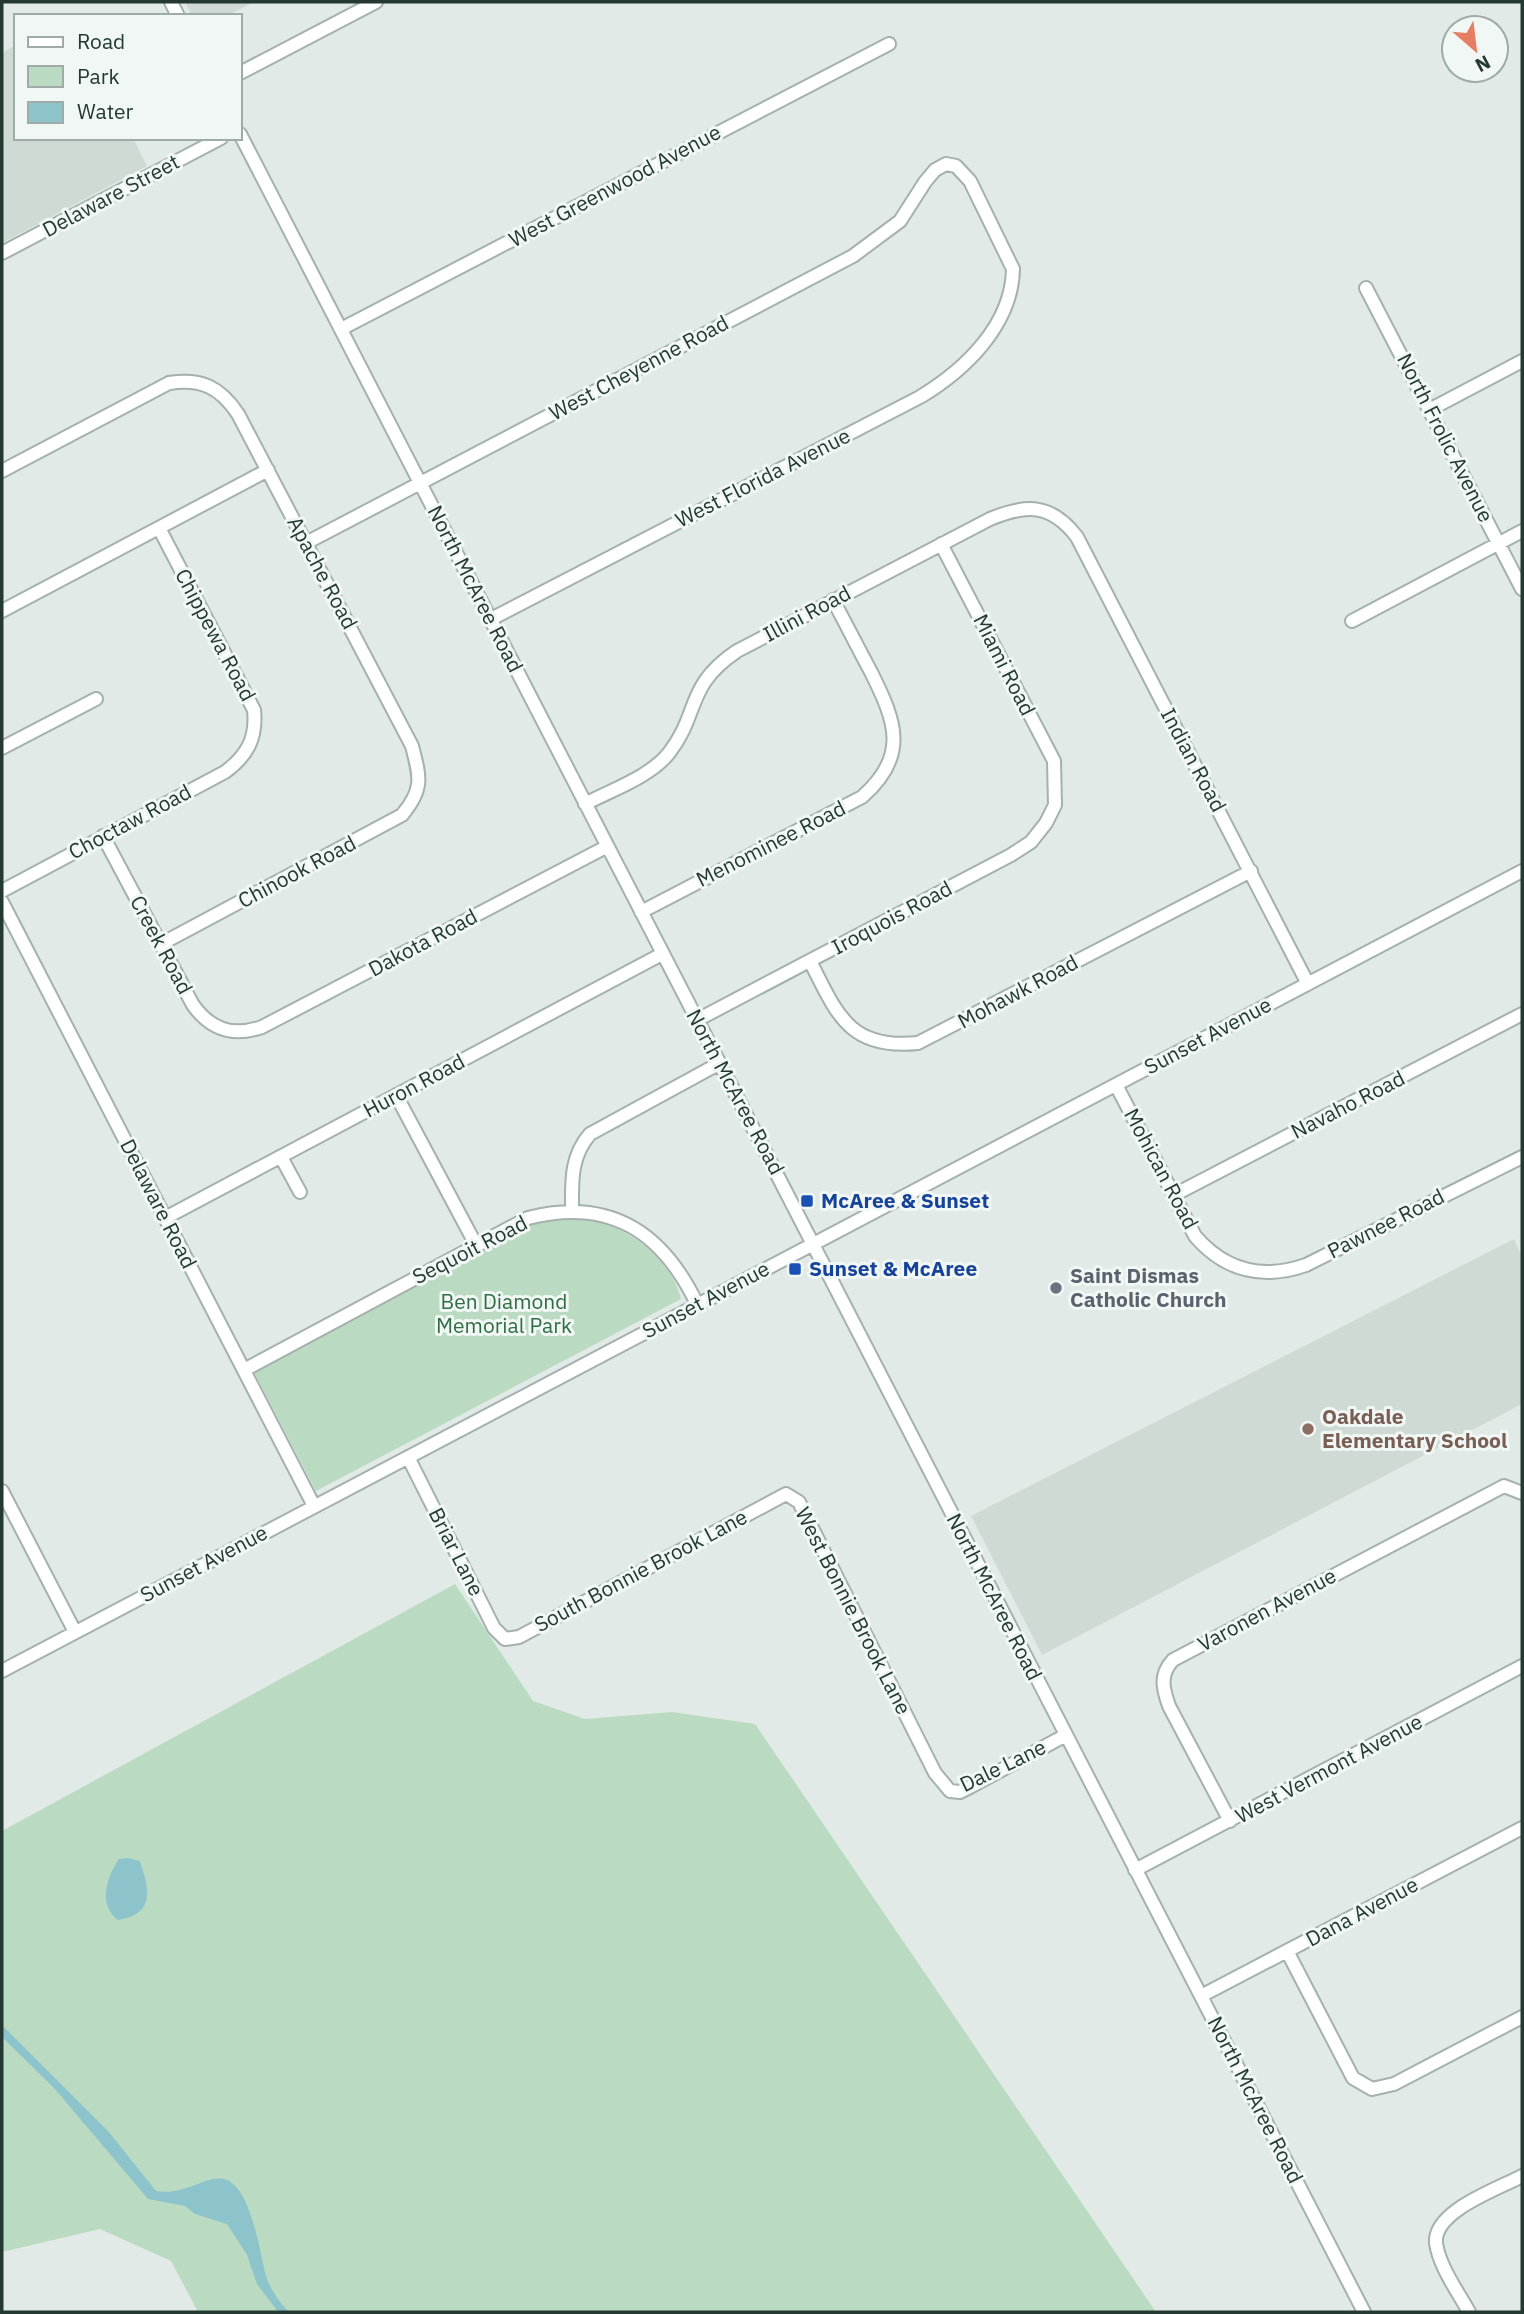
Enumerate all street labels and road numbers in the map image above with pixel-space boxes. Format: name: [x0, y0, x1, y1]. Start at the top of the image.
street label: West Greenwood Avenue: [504, 117, 725, 253]
street label: Delaware Street: [37, 147, 184, 243]
street label: West Cheyenne Road: [544, 308, 733, 426]
street label: North Frolic Avenue: [1391, 348, 1501, 527]
street label: West Florida Avenue: [670, 421, 855, 533]
street label: North McAree Road: [422, 500, 530, 677]
street label: Apache Road: [281, 511, 364, 634]
street label: Chippewa Road: [169, 563, 263, 706]
street label: Illini Road: [758, 578, 855, 648]
street label: Miami Road: [967, 609, 1042, 720]
street label: Indian Road: [1155, 703, 1233, 816]
street label: Choctaw Road: [63, 777, 196, 865]
street label: Menominee Road: [691, 793, 850, 893]
street label: Chinook Road: [233, 828, 360, 914]
street label: Iroquois Road: [827, 874, 957, 961]
street label: Creek Road: [124, 890, 200, 999]
street label: Dakota Road: [363, 902, 482, 983]
street label: Mohawk Road: [953, 948, 1083, 1035]
street label: Sunset Avenue: [1139, 990, 1276, 1080]
street label: North McAree Road: [680, 1004, 791, 1179]
street label: Huron Road: [358, 1047, 469, 1124]
street label: Navaho Road: [1286, 1063, 1409, 1145]
street label: Mohican Road: [1118, 1103, 1205, 1234]
street label: Delaware Road: [114, 1134, 204, 1273]
street label: Pawnee Road: [1322, 1182, 1449, 1265]
street label: Sequoit Road: [407, 1208, 532, 1290]
street label: Sunset Avenue: [637, 1254, 774, 1344]
street label: South Bonnie Brook Lane: [529, 1502, 752, 1638]
street label: West Bonnie Brook Lane: [789, 1502, 918, 1719]
street label: Briar Lane: [423, 1503, 491, 1601]
street label: North McAree Road: [941, 1508, 1049, 1685]
street label: Sunset Avenue: [135, 1518, 272, 1608]
street label: Varonen Avenue: [1192, 1561, 1341, 1657]
street label: West Vermont Avenue: [1230, 1707, 1427, 1829]
street label: Dale Lane: [955, 1732, 1050, 1798]
street label: Dana Avenue: [1300, 1870, 1423, 1952]
street label: North McAree Road: [1202, 2011, 1310, 2188]

